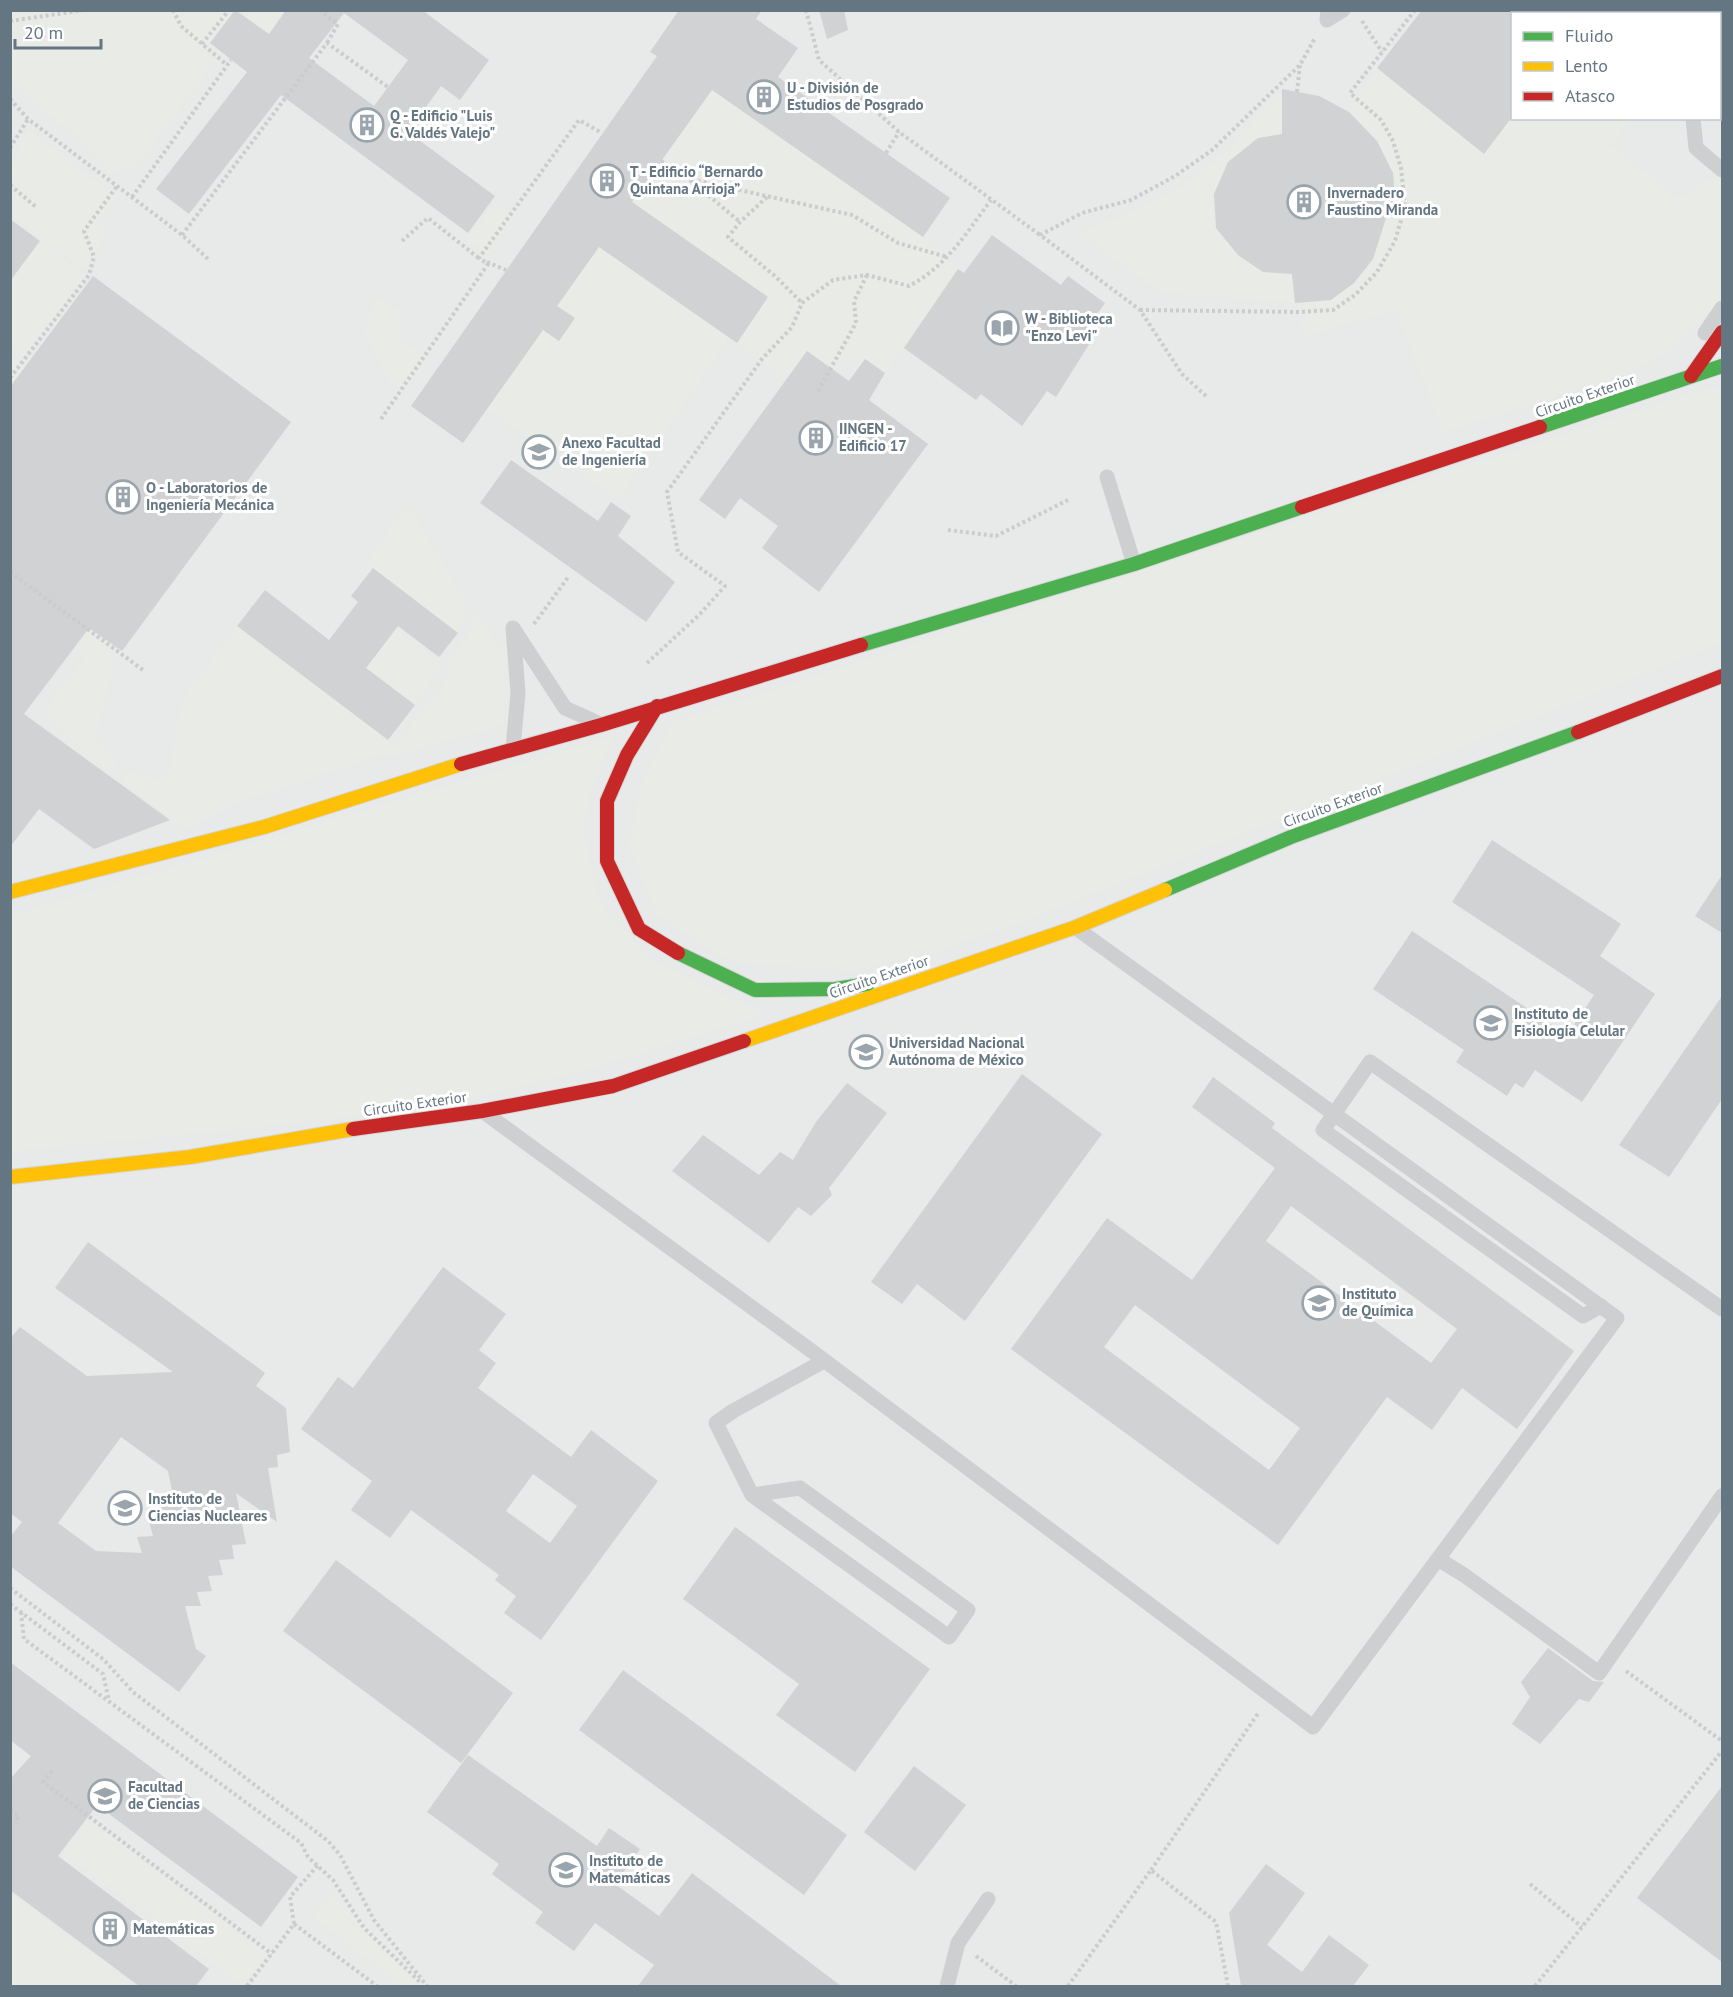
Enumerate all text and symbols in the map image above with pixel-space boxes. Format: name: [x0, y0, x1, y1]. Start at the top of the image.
scale bar: [15, 12, 100, 50]
legend: [1511, 12, 1721, 120]
text: 20 m: [24, 21, 63, 44]
text: Fluido: [1565, 24, 1613, 47]
text: Lento: [1565, 54, 1608, 77]
place label: U - División de Estudios de Posgrado: [787, 78, 924, 114]
building icon: U - División de Estudios de Posgrado: [746, 79, 782, 115]
text: Atasco: [1565, 84, 1615, 107]
place label: Q - Edificio "Luis G. Valdés Valejo": [390, 106, 495, 142]
building icon: Q - Edificio "Luis G. Valdés Valejo": [349, 107, 385, 143]
place label: T - Edificio “Bernardo Quintana Arrioja”: [630, 162, 763, 198]
building icon: T - Edificio “Bernardo Quintana Arrioja”: [589, 163, 625, 199]
place label: Invernadero Faustino Miranda: [1327, 183, 1438, 219]
building icon: Invernadero Faustino Miranda: [1286, 184, 1322, 220]
place label: W - Biblioteca "Enzo Levi": [1025, 309, 1113, 345]
library icon: W - Biblioteca "Enzo Levi": [984, 310, 1020, 346]
street label: Circuito Exterior: [1533, 370, 1637, 421]
place label: IINGEN - Edificio 17: [839, 419, 907, 455]
building icon: IINGEN - Edificio 17: [798, 420, 834, 456]
place label: Anexo Facultad de Ingeniería: [562, 433, 661, 469]
school or university icon: Anexo Facultad de Ingeniería: [521, 434, 557, 470]
place label: O - Laboratorios de Ingeniería Mecánica: [146, 478, 274, 514]
building icon: O - Laboratorios de Ingeniería Mecánica: [105, 479, 141, 515]
street label: Circuito Exterior: [1281, 778, 1385, 831]
street label: Circuito Exterior: [827, 951, 931, 1002]
place label: Instituto de Fisiología Celular: [1514, 1004, 1625, 1040]
school or university icon: Instituto de Fisiología Celular: [1473, 1005, 1509, 1041]
place label: Universidad Nacional Autónoma de México: [889, 1033, 1025, 1069]
school or university icon: Universidad Nacional Autónoma de México: [848, 1034, 884, 1070]
street label: Circuito Exterior: [362, 1087, 468, 1120]
place label: Instituto de Química: [1342, 1284, 1414, 1320]
school or university icon: Instituto de Química: [1301, 1285, 1337, 1321]
place label: Instituto de Ciencias Nucleares: [148, 1489, 267, 1525]
school or university icon: Instituto de Ciencias Nucleares: [107, 1490, 143, 1526]
place label: Facultad de Ciencias: [128, 1777, 200, 1813]
school or university icon: Facultad de Ciencias: [87, 1778, 123, 1814]
place label: Instituto de Matemáticas: [589, 1851, 670, 1887]
school or university icon: Instituto de Matemáticas: [548, 1852, 584, 1888]
building icon: Matemáticas: [92, 1911, 128, 1947]
place label: Matemáticas: [133, 1919, 214, 1938]

